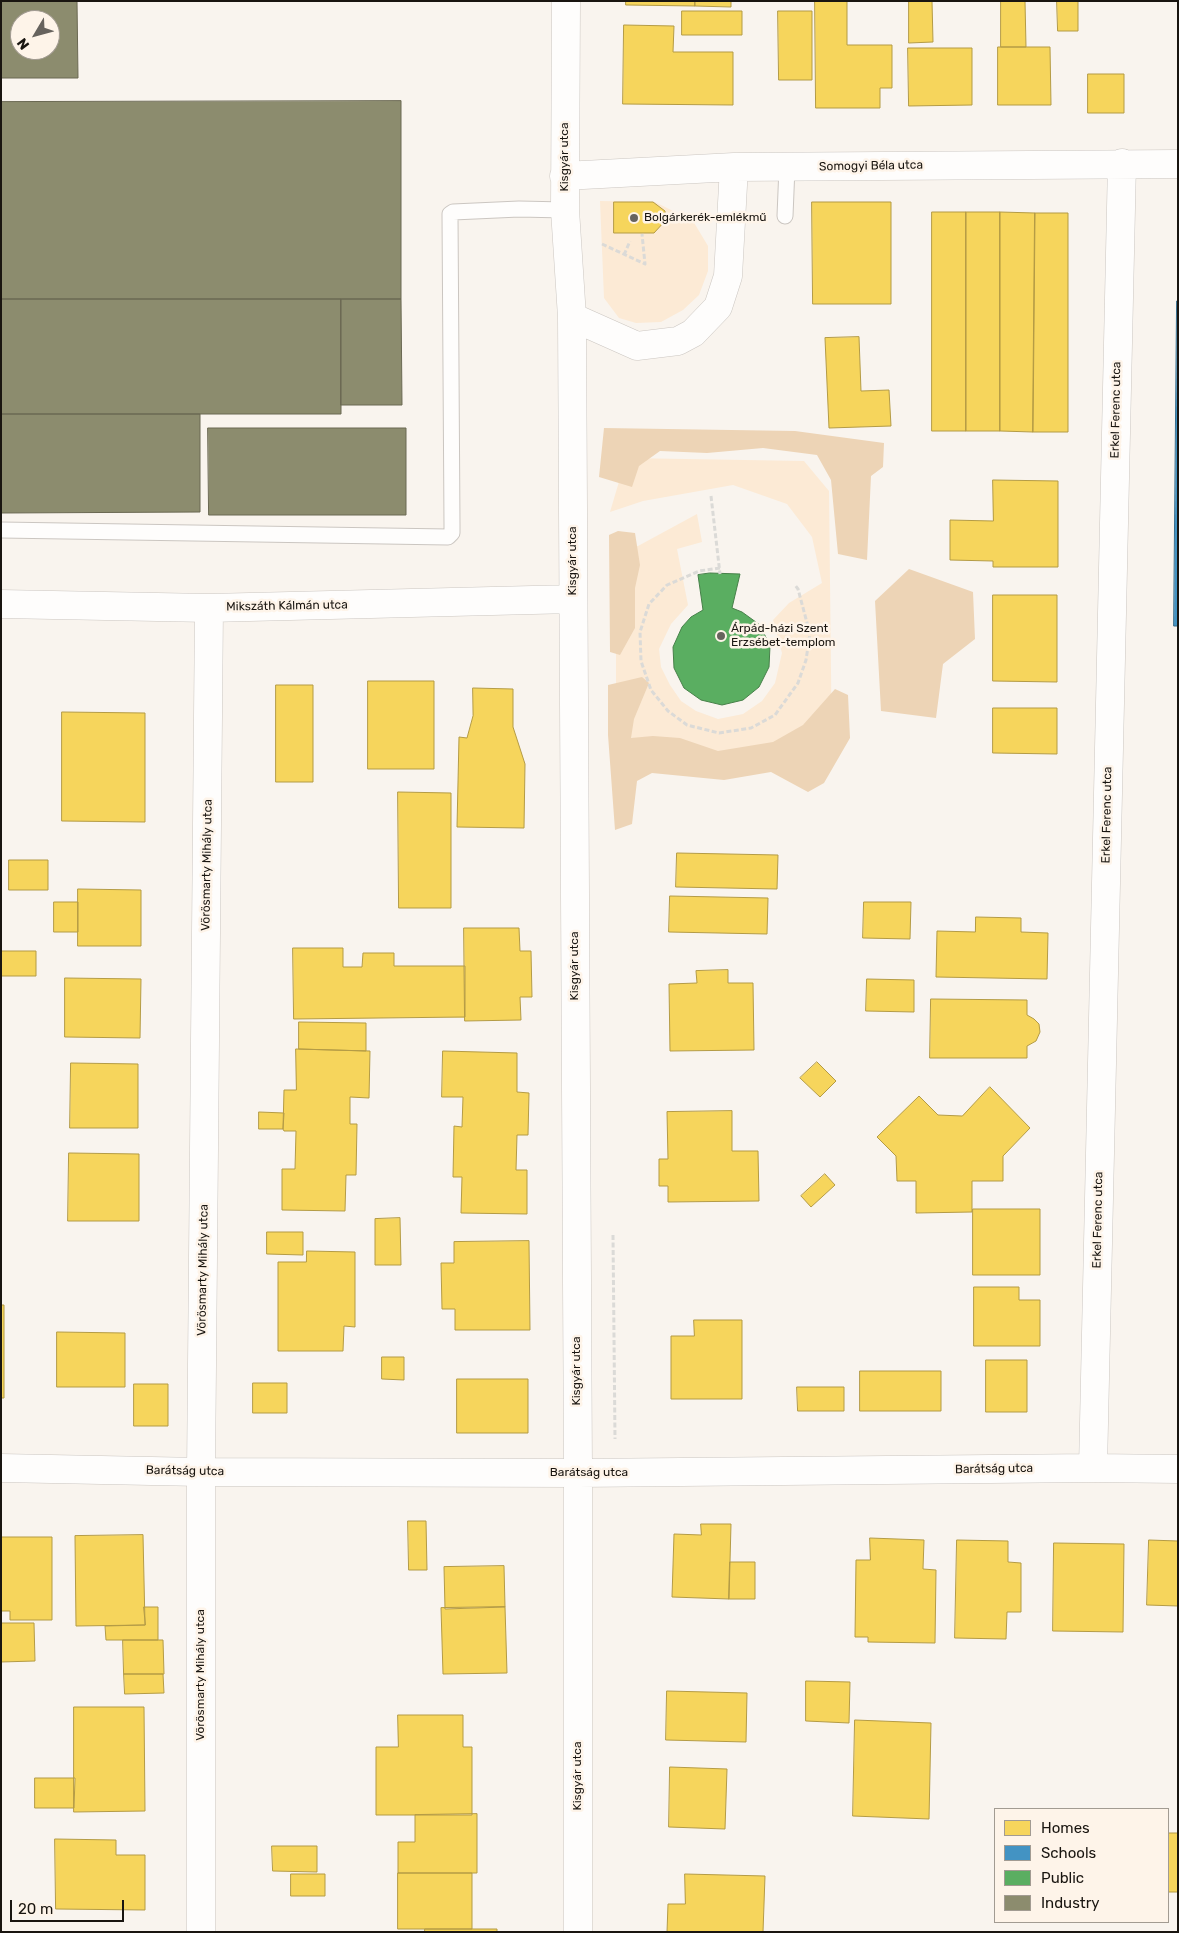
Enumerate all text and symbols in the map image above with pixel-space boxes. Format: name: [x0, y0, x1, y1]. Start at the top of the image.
north arrow: [10, 10, 60, 60]
text: N: [14, 35, 33, 53]
street label: Kisgyár utca: [558, 122, 572, 192]
street label: Somogyi Béla utca: [819, 158, 923, 174]
place label: Bolgárkerék-emlékmű: [644, 211, 767, 225]
marker: Bolgárkerék-emlékmű: [628, 212, 640, 224]
street label: Erkel Ferenc utca: [1108, 361, 1124, 459]
street label: Kisgyár utca: [566, 526, 580, 596]
street label: Mikszáth Kálmán utca: [226, 598, 348, 614]
place label: Árpád-házi Szent Erzsébet-templom: [731, 622, 836, 650]
marker: Árpád-házi Szent Erzsébet-templom: [715, 630, 727, 642]
street label: Erkel Ferenc utca: [1099, 766, 1115, 864]
street label: Vörösmarty Mihály utca: [199, 799, 215, 931]
street label: Kisgyár utca: [568, 931, 582, 1001]
street label: Erkel Ferenc utca: [1090, 1171, 1106, 1269]
street label: Vörösmarty Mihály utca: [195, 1204, 211, 1336]
street label: Kisgyár utca: [570, 1336, 584, 1406]
street label: Barátság utca: [955, 1461, 1033, 1477]
street label: Barátság utca: [146, 1463, 224, 1479]
street label: Barátság utca: [550, 1466, 628, 1480]
street label: Vörösmarty Mihály utca: [194, 1609, 208, 1741]
street label: Kisgyár utca: [571, 1741, 585, 1811]
legend: [994, 1808, 1169, 1923]
text: Homes: [1041, 1819, 1090, 1837]
text: Schools: [1041, 1844, 1096, 1862]
text: Public: [1041, 1869, 1084, 1887]
scale bar: [12, 1890, 126, 1922]
text: Industry: [1041, 1894, 1100, 1912]
text: 20 m: [18, 1900, 53, 1918]

